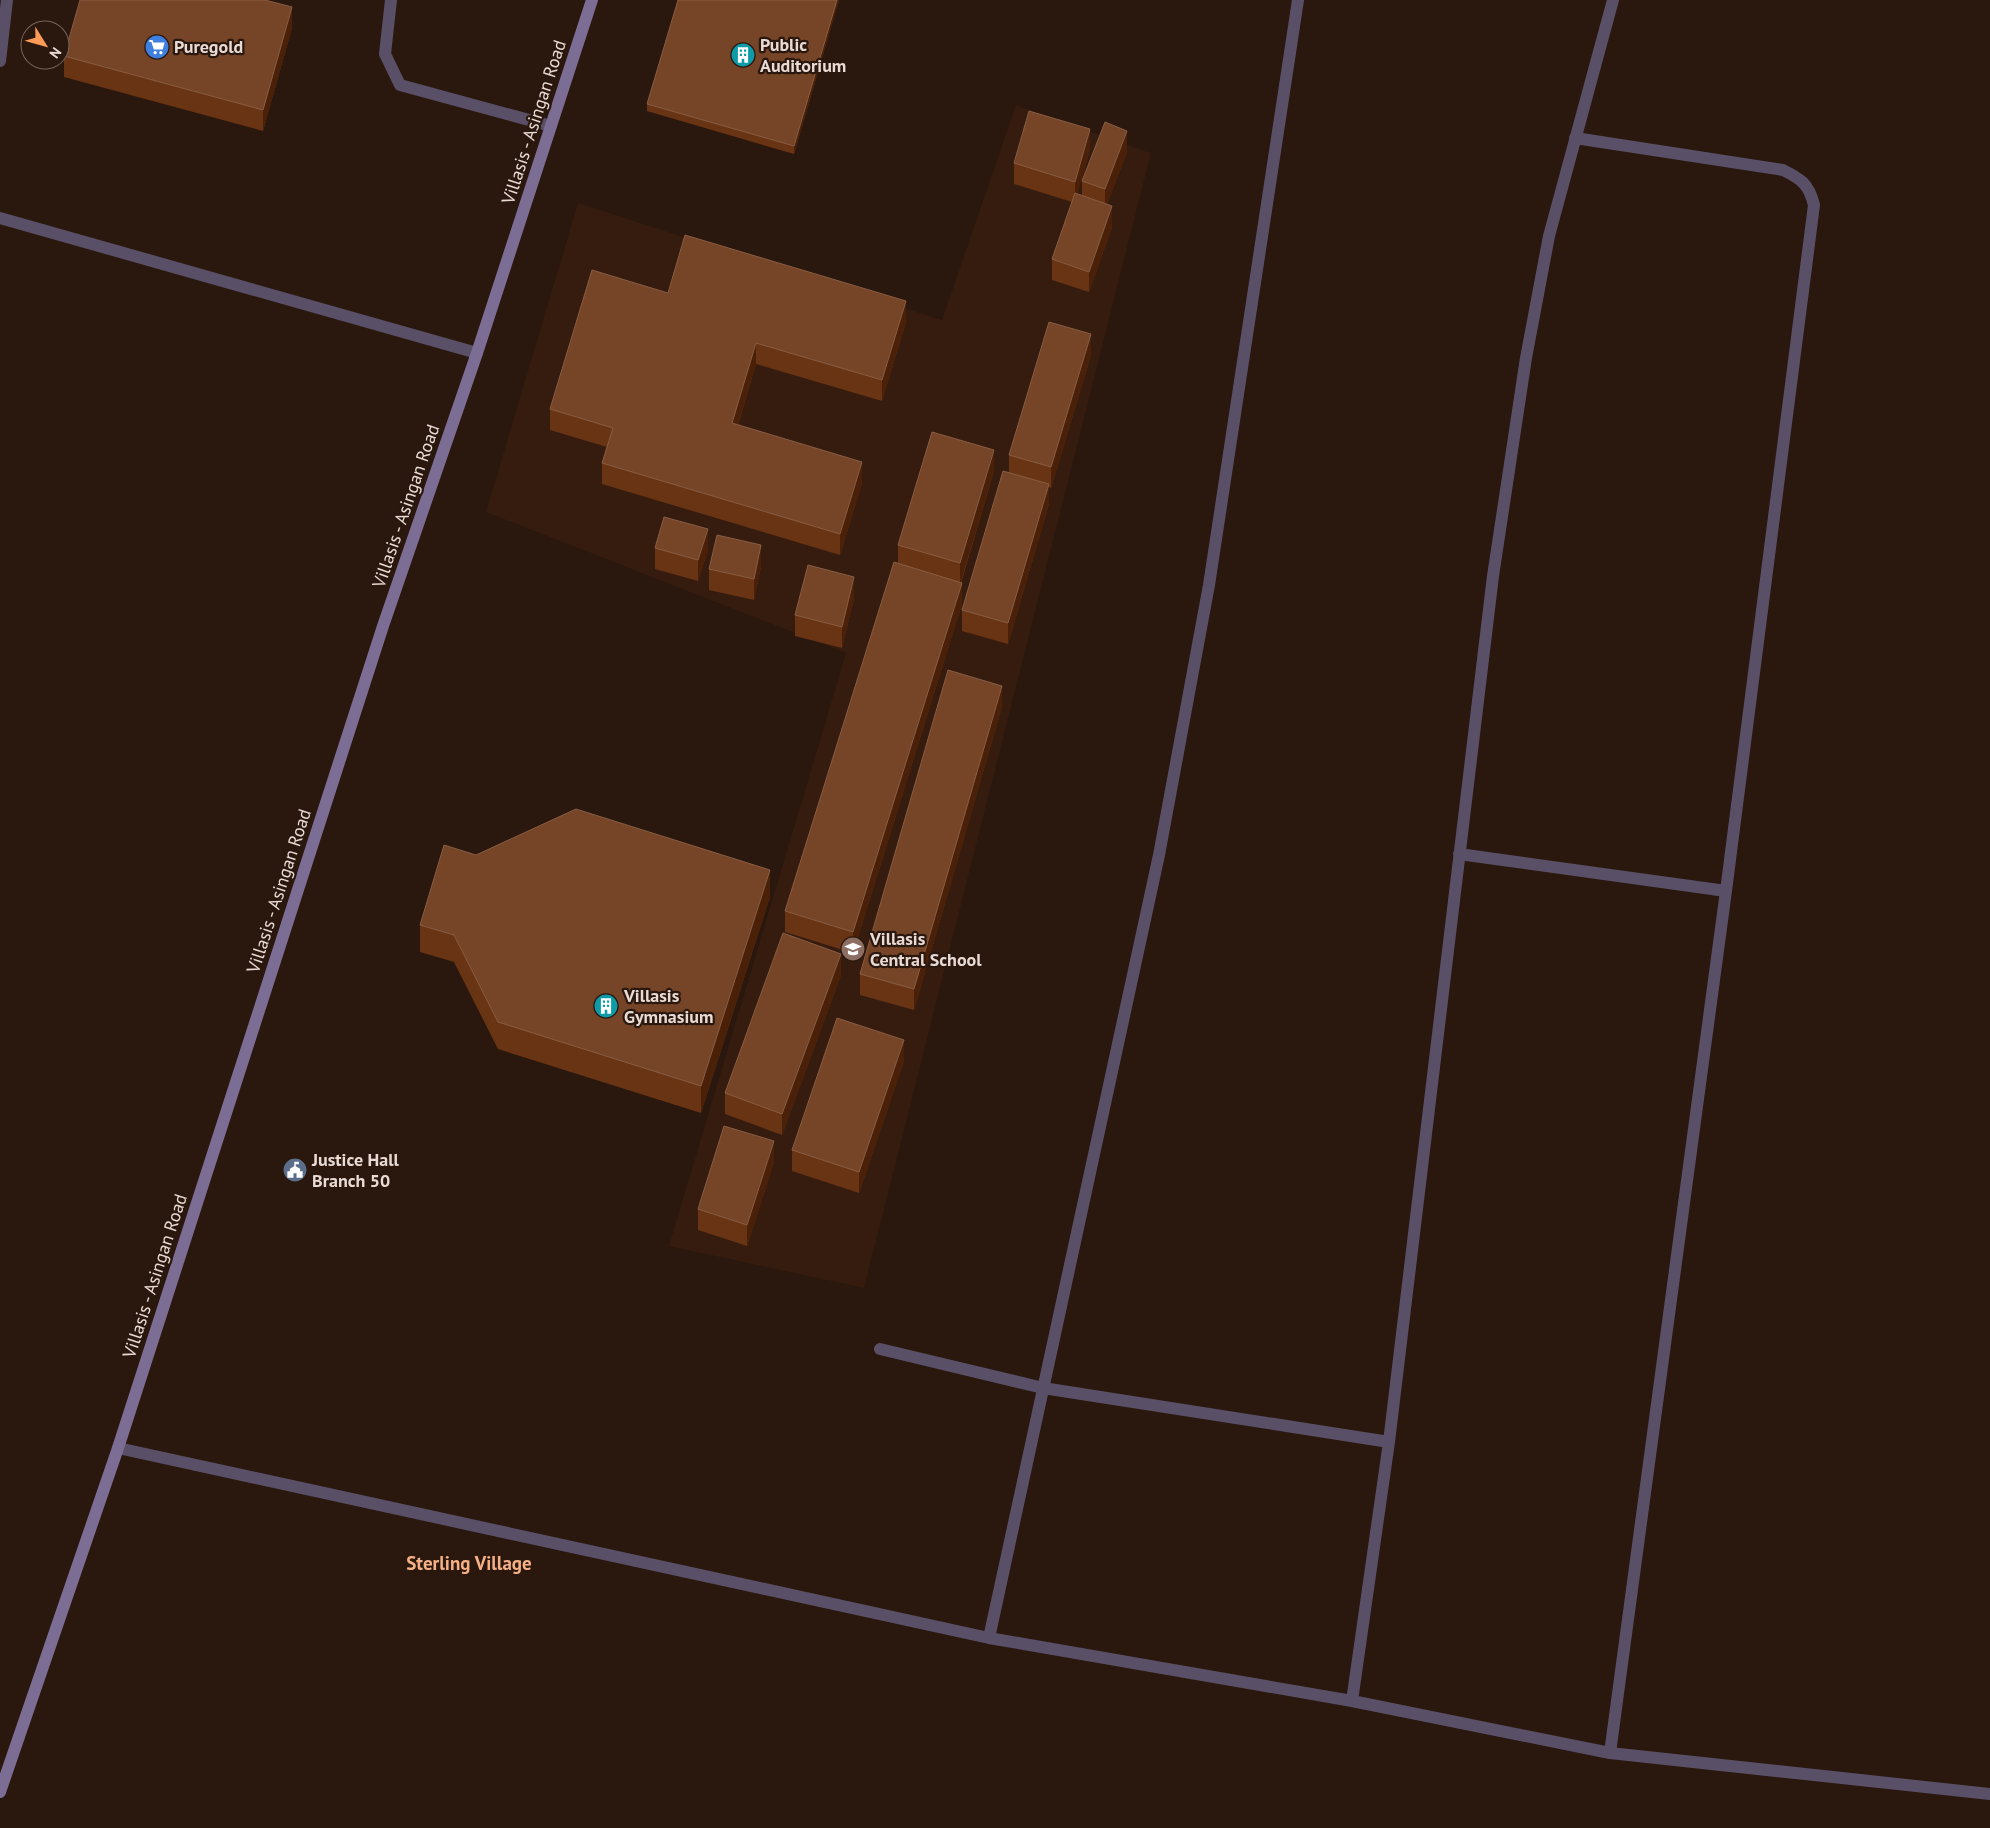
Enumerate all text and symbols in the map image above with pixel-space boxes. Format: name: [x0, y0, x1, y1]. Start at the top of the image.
north arrow: [20, 20, 70, 70]
place label: Public Auditorium: [760, 33, 846, 77]
supermarket icon: Puregold: [144, 34, 170, 60]
place label: Puregold: [174, 35, 243, 58]
street label: Villasis - Asingan Road: [496, 37, 571, 208]
building icon: Public Auditorium: [730, 42, 756, 68]
text: N: [45, 44, 65, 62]
street label: Villasis - Asingan Road: [366, 421, 444, 591]
street label: Villasis - Asingan Road: [241, 806, 316, 977]
place label: Villasis Central School: [869, 927, 982, 971]
school or university icon: Villasis Central School: [840, 936, 866, 962]
place label: Villasis Gymnasium: [623, 984, 713, 1028]
building icon: Villasis Gymnasium: [593, 993, 619, 1019]
place label: Justice Hall Branch 50: [311, 1148, 400, 1192]
public building icon: Justice Hall Branch 50: [282, 1157, 308, 1183]
street label: Villasis - Asingan Road: [117, 1191, 192, 1362]
district label: Sterling Village: [406, 1551, 532, 1575]

